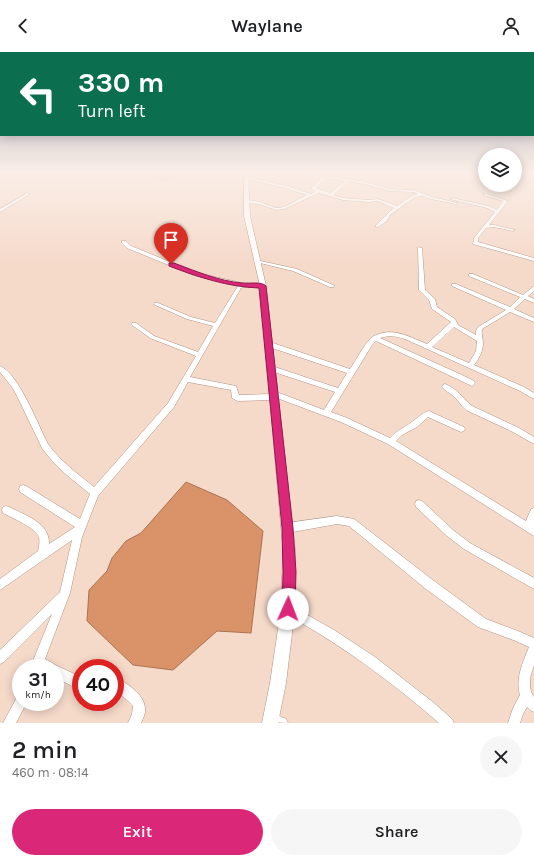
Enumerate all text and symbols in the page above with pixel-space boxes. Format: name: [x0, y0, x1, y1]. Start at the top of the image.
icon: back: [12, 15, 34, 37]
text: Waylane: [231, 15, 303, 37]
icon: person: [500, 15, 522, 37]
text: 330 m: [78, 66, 164, 99]
icon: left: [12, 68, 64, 120]
text: Turn left: [78, 100, 146, 122]
map controls: [478, 148, 522, 192]
button: layers: [478, 148, 522, 192]
pin: [154, 223, 188, 264]
icon: arrive: [160, 229, 182, 251]
position arrow: [267, 588, 309, 630]
speed limit sign: 40: [72, 659, 124, 711]
text: 31: [28, 668, 48, 691]
text: km/h: [25, 689, 51, 701]
text: 2 min: [12, 736, 78, 764]
button: close: [480, 736, 522, 778]
text: 460 m · 08:14: [12, 765, 88, 780]
button: Exit: [12, 809, 263, 855]
button: Share: [271, 809, 522, 855]

